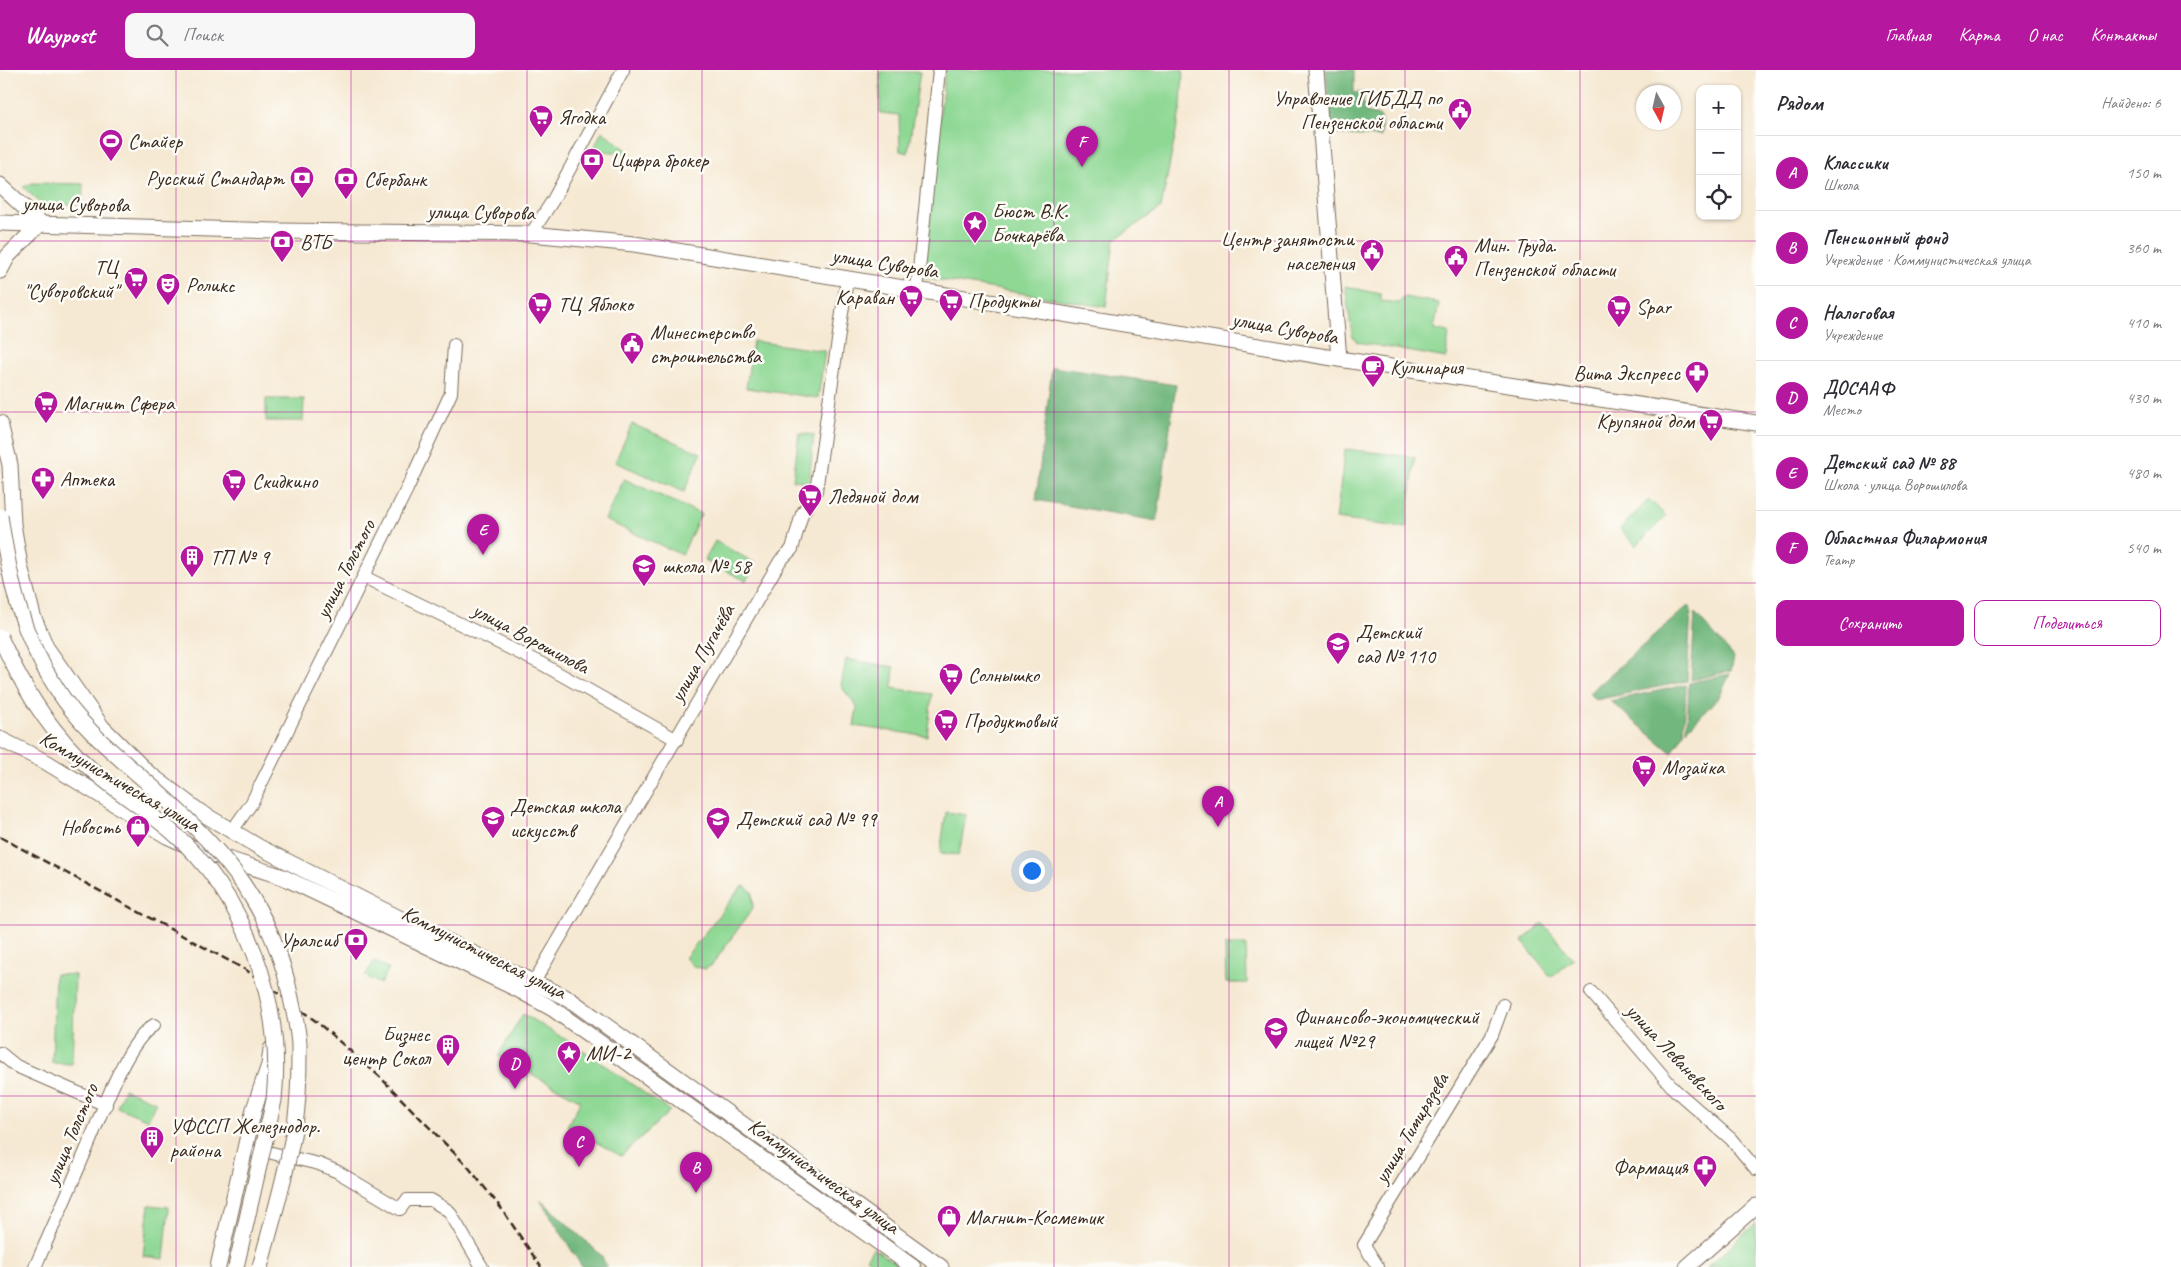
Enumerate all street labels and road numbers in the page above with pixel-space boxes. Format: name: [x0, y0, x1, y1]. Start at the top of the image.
street label: улица Суворова: [20, 190, 132, 218]
street label: улица Суворова: [425, 198, 537, 226]
street label: улица Суворова: [828, 241, 942, 285]
street label: улица Суворова: [1228, 306, 1342, 350]
street label: улица Толстого: [308, 514, 382, 624]
street label: улица Ворошилова: [467, 596, 595, 680]
street label: улица Пугачёва: [663, 598, 741, 708]
street label: Коммунистическая улица: [35, 725, 206, 838]
street label: Коммунистическая улица: [398, 899, 572, 1005]
street label: улица Леваневского: [1619, 997, 1735, 1118]
street label: улица Тимирязева: [1367, 1067, 1455, 1190]
street label: улица Толстого: [37, 1078, 105, 1190]
street label: Коммунистическая улица: [743, 1112, 906, 1241]

